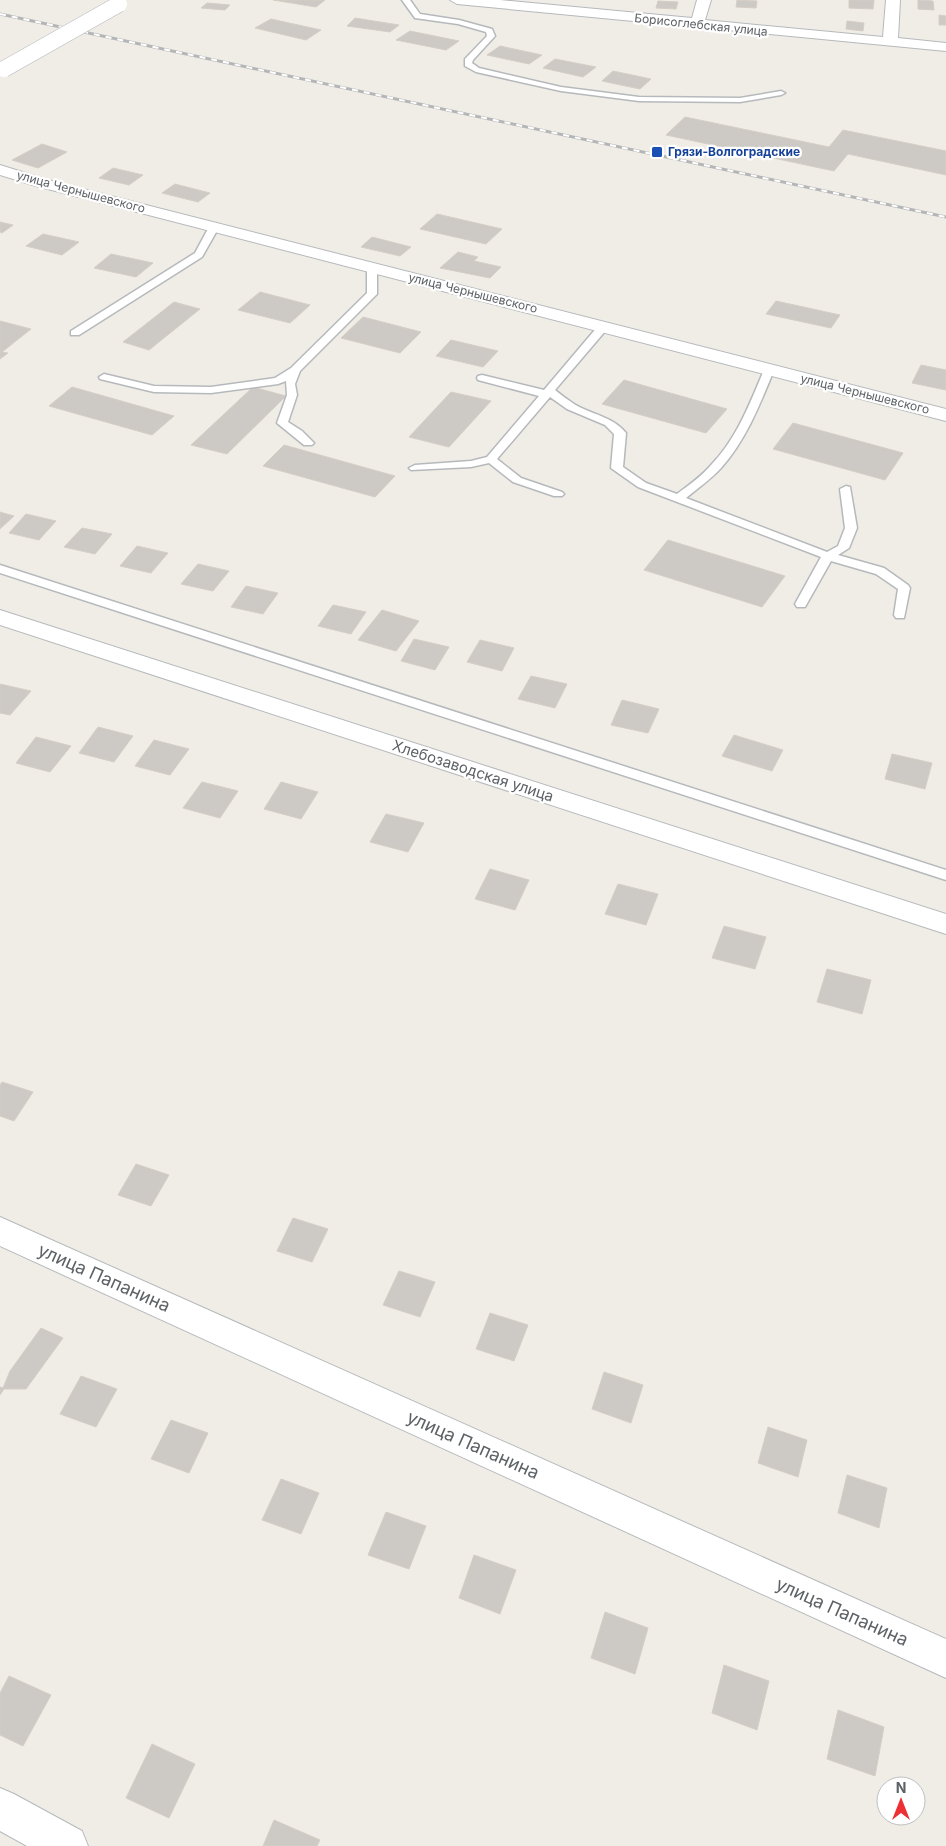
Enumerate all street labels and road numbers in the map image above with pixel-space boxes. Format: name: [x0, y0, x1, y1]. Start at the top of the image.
street label: Борисоглебская улица: [634, 10, 768, 39]
street label: улица Чернышевского: [15, 167, 147, 216]
street label: улица Чернышевского: [407, 269, 539, 316]
street label: улица Чернышевского: [799, 370, 931, 417]
street label: Хлебозаводская улица: [390, 735, 556, 806]
street label: улица Папанина: [35, 1239, 174, 1316]
street label: улица Папанина: [404, 1406, 543, 1483]
street label: улица Папанина: [773, 1573, 912, 1650]

